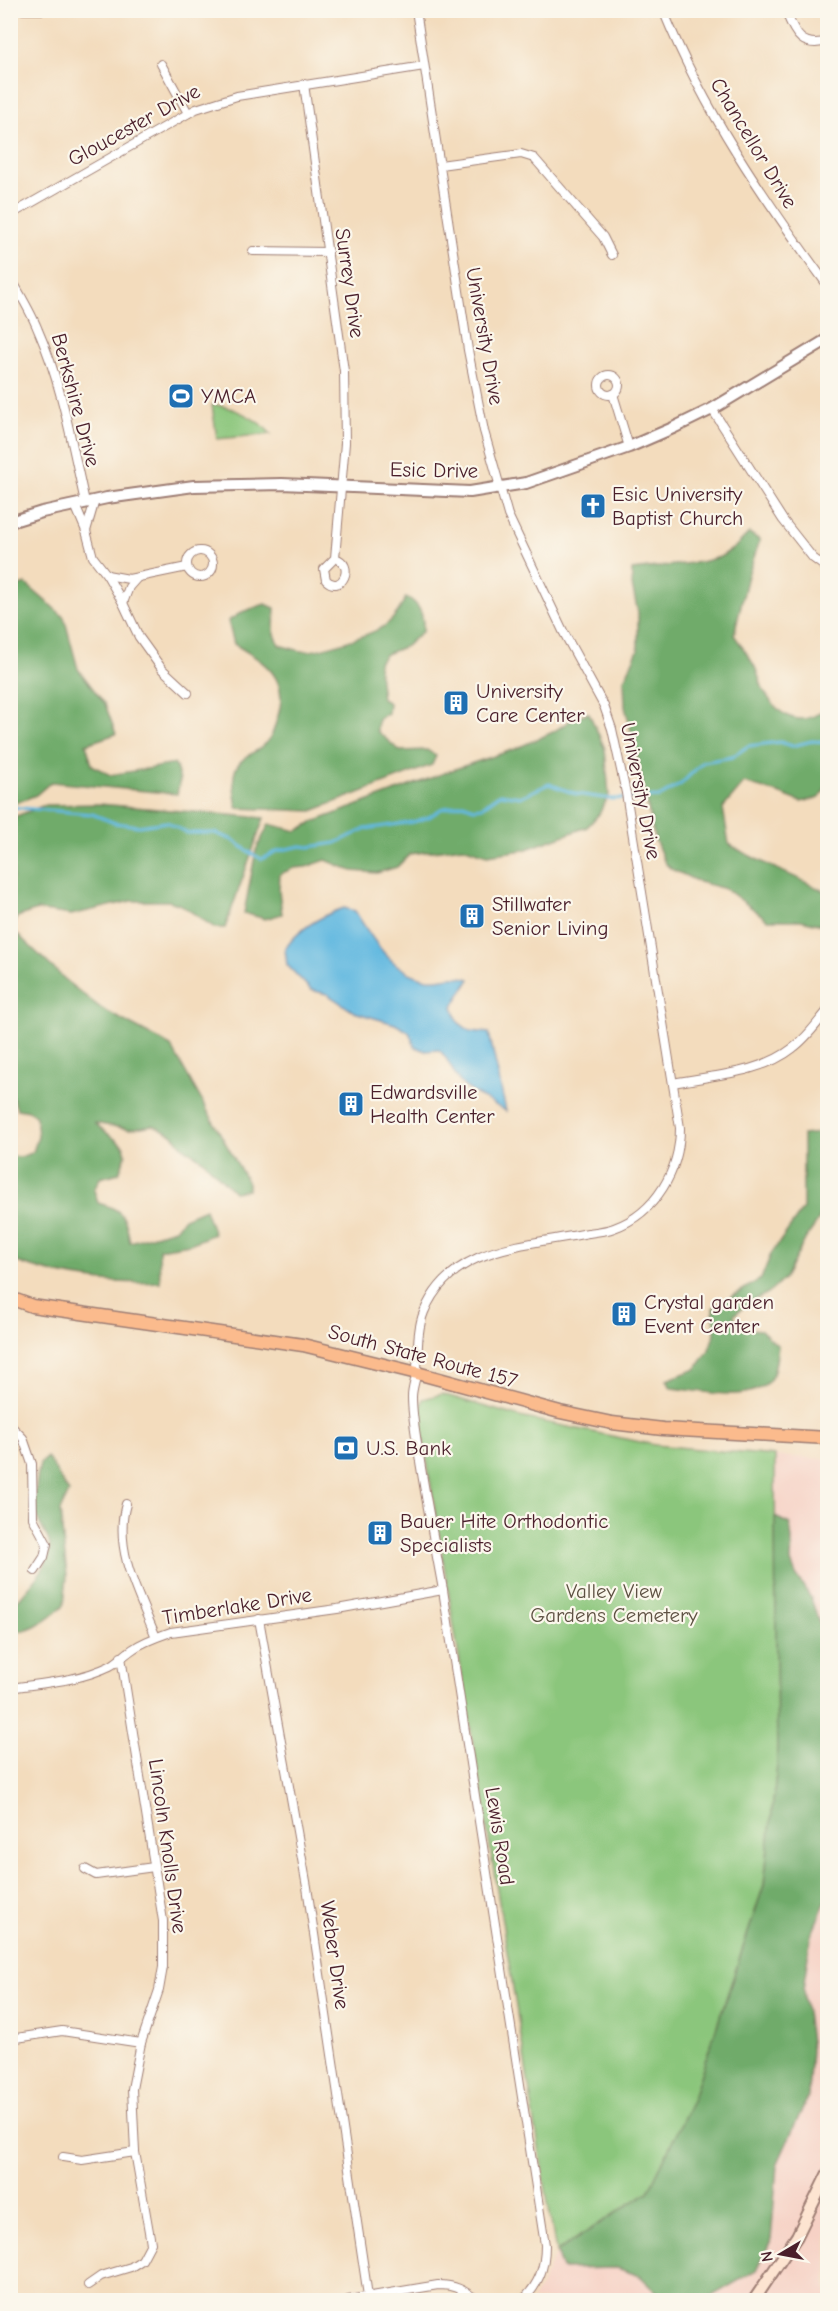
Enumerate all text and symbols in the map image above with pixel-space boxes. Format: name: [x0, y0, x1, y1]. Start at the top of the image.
street label: Chancellor Drive: [706, 73, 802, 213]
street label: Gloucester Drive: [64, 79, 204, 171]
street label: Surrey Drive: [330, 227, 370, 339]
street label: University Drive: [461, 265, 509, 407]
street label: Berkshire Drive: [47, 331, 105, 469]
sports icon: YMCA: [166, 381, 196, 411]
place label: YMCA: [201, 384, 256, 408]
street label: Esic Drive: [390, 457, 478, 483]
place label: Esic University Baptist Church: [612, 482, 743, 530]
church icon: Esic University Baptist Church: [578, 491, 608, 521]
place label: University Care Center: [476, 679, 585, 727]
building icon: University Care Center: [441, 688, 471, 718]
street label: University Drive: [616, 720, 666, 862]
place label: Stillwater Senior Living: [492, 892, 609, 940]
building icon: Stillwater Senior Living: [457, 901, 487, 931]
place label: Edwardsville Health Center: [370, 1080, 495, 1128]
building icon: Edwardsville Health Center: [336, 1089, 366, 1119]
place label: Crystal garden Event Center: [644, 1290, 774, 1338]
building icon: Crystal garden Event Center: [609, 1299, 639, 1329]
street label: South State Route 157: [326, 1319, 520, 1393]
bank icon: U.S. Bank: [331, 1433, 361, 1463]
place label: U.S. Bank: [366, 1436, 451, 1460]
place label: Bauer Hite Orthodontic Specialists: [400, 1509, 608, 1557]
building icon: Bauer Hite Orthodontic Specialists: [365, 1518, 395, 1548]
park label: Valley View Gardens Cemetery: [530, 1579, 698, 1627]
street label: Timberlake Drive: [161, 1582, 313, 1630]
street label: Lincoln Knolls Drive: [144, 1757, 192, 1935]
street label: Lewis Road: [480, 1785, 520, 1887]
street label: Weber Drive: [315, 1899, 355, 2011]
north arrow: [751, 2224, 811, 2284]
text: N: [757, 2250, 777, 2263]

